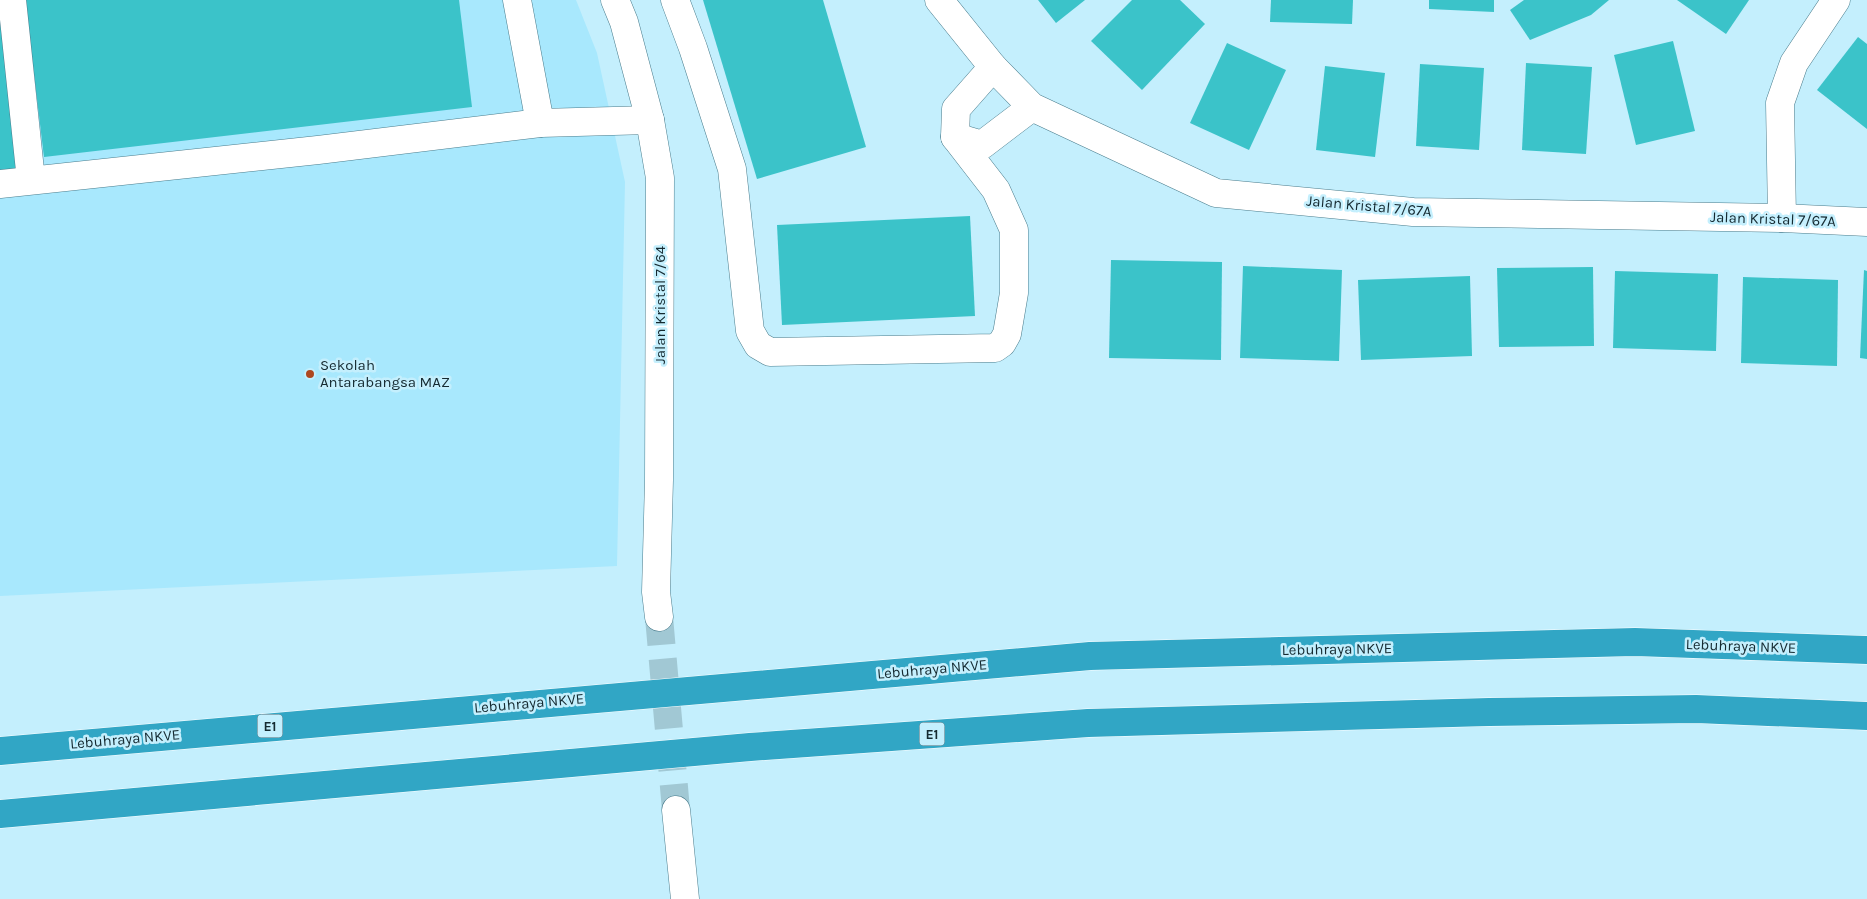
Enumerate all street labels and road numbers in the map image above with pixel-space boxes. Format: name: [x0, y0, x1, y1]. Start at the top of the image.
street label: Jalan Kristal 7/67A: [1306, 192, 1433, 220]
street label: Jalan Kristal 7/67A: [1710, 208, 1836, 230]
street label: Jalan Kristal 7/64: [651, 245, 669, 364]
street label: Lebuhraya NKVE: [1685, 635, 1797, 657]
street label: Lebuhraya NKVE: [1282, 639, 1392, 659]
street label: Lebuhraya NKVE: [876, 655, 988, 683]
street label: Lebuhraya NKVE: [473, 689, 585, 717]
road number: E1: [258, 714, 282, 738]
road number: E1: [920, 722, 944, 746]
street label: Lebuhraya NKVE: [69, 725, 181, 753]

